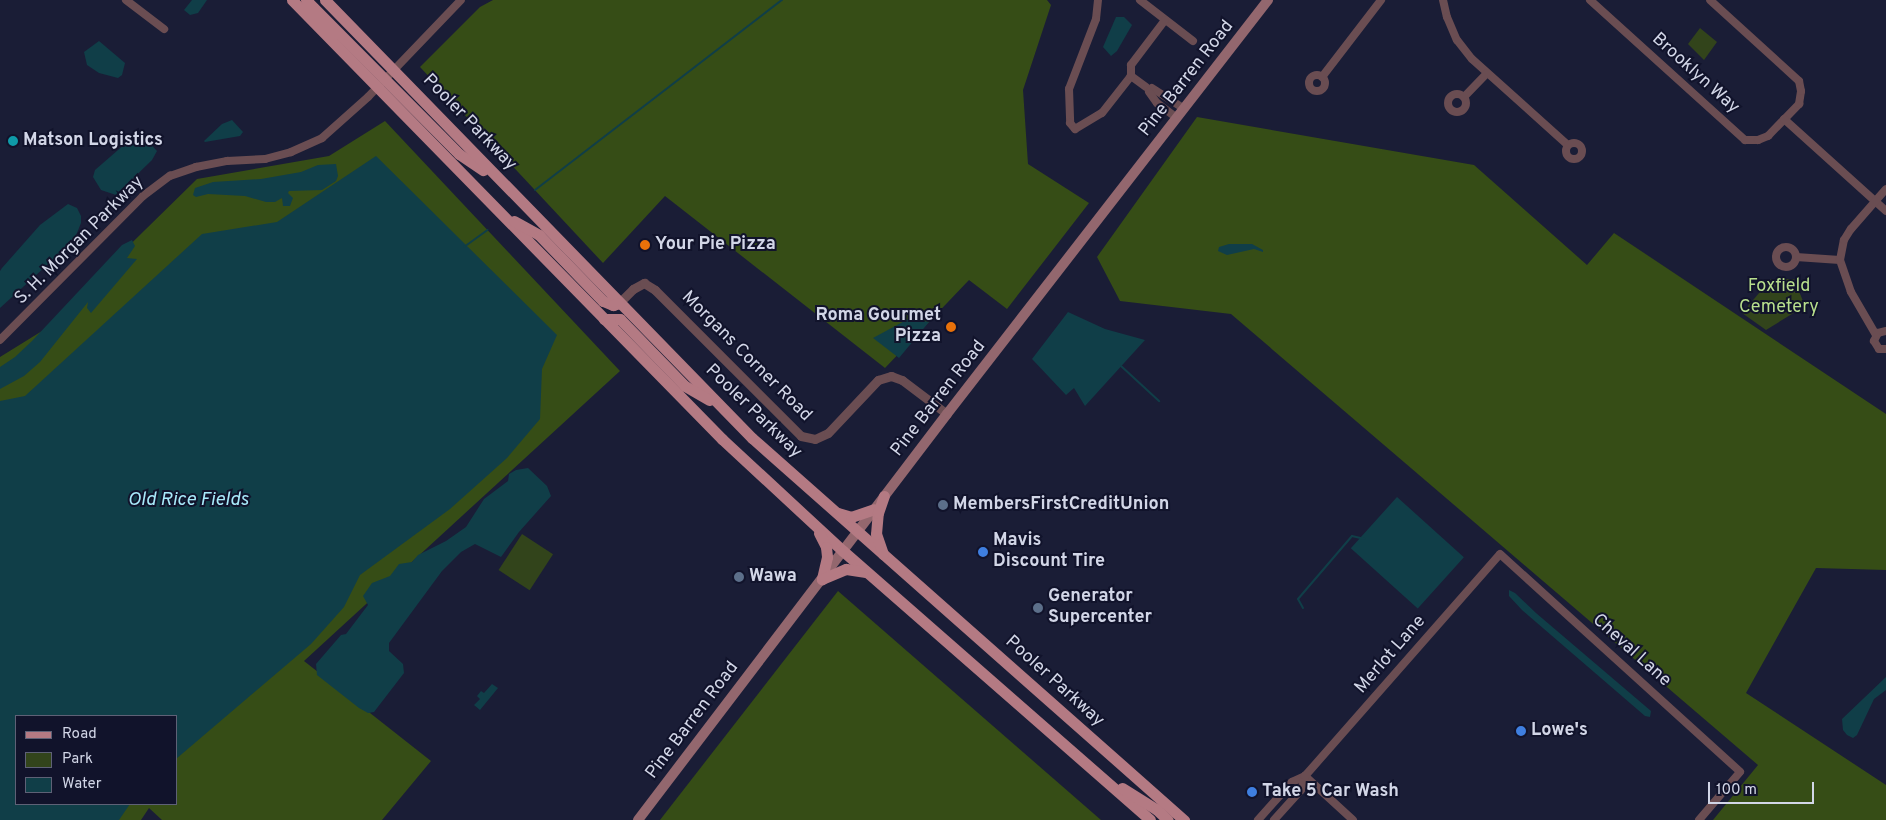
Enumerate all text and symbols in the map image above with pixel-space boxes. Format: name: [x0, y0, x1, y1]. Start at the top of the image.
street label: Pine Barren Road: [1135, 17, 1239, 141]
street label: Brooklyn Way: [1647, 29, 1743, 119]
street label: Pooler Parkway: [417, 70, 521, 176]
place label: Matson Logistics: [23, 130, 163, 152]
marker: Matson Logistics: [7, 135, 19, 147]
street label: S. H. Morgan Parkway: [11, 172, 149, 310]
place label: Your Pie Pizza: [655, 234, 776, 256]
marker: Your Pie Pizza: [639, 239, 651, 251]
park label: Foxfield Cemetery: [1739, 277, 1819, 320]
street label: Morgans Corner Road: [676, 287, 816, 427]
place label: Roma Gourmet Pizza: [816, 306, 941, 348]
marker: Roma Gourmet Pizza: [945, 321, 957, 333]
street label: Pine Barren Road: [887, 337, 991, 461]
street label: Pooler Parkway: [700, 360, 806, 464]
water label: Old Rice Fields: [127, 490, 249, 512]
place label: MembersFirstCreditUnion: [953, 494, 1169, 516]
marker: MembersFirstCreditUnion: [937, 499, 949, 511]
place label: Mavis Discount Tire: [993, 531, 1105, 574]
marker: Mavis Discount Tire: [977, 546, 989, 558]
place label: Wawa: [749, 566, 797, 588]
marker: Wawa: [733, 571, 745, 583]
place label: Generator Supercenter: [1048, 587, 1152, 630]
marker: Generator Supercenter: [1032, 602, 1044, 614]
street label: Cheval Lane: [1587, 610, 1675, 692]
street label: Merlot Lane: [1351, 611, 1431, 699]
street label: Pooler Parkway: [1000, 632, 1108, 732]
street label: Pine Barren Road: [642, 658, 744, 784]
legend: [15, 715, 178, 805]
place label: Lowe's: [1531, 720, 1588, 742]
text: Road: [62, 725, 97, 744]
marker: Lowe's: [1515, 725, 1527, 737]
text: Park: [62, 750, 93, 769]
scale bar: [1711, 772, 1817, 804]
text: Water: [62, 775, 101, 794]
place label: Take 5 Car Wash: [1262, 781, 1399, 803]
text: 100 m: [1716, 781, 1757, 800]
marker: Take 5 Car Wash: [1246, 786, 1258, 798]

